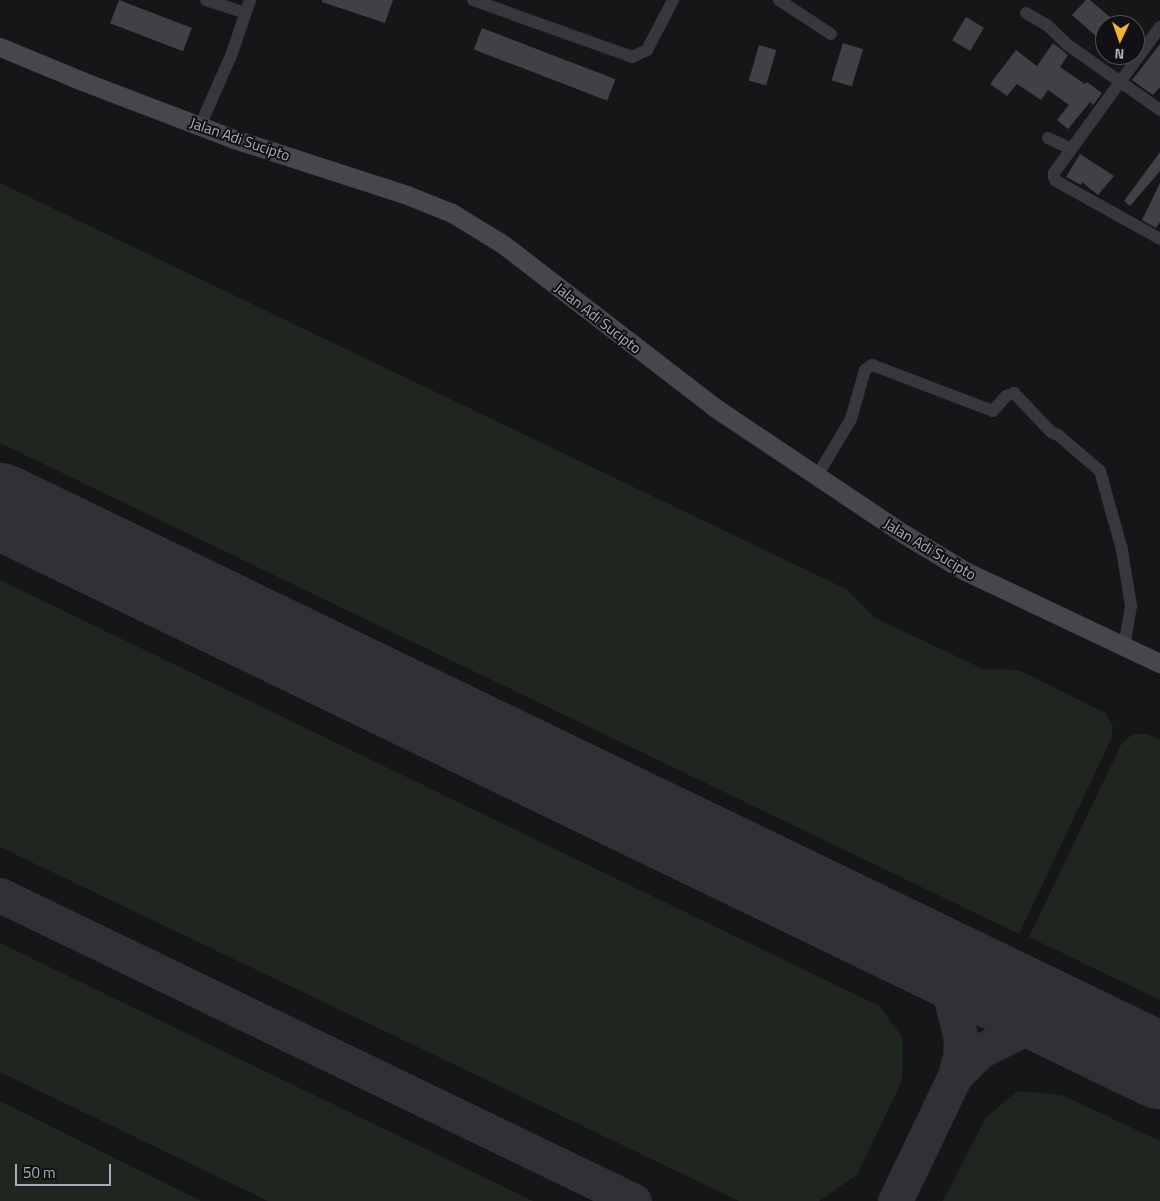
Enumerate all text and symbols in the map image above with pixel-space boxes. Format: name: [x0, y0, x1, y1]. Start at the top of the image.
north arrow: [1095, 15, 1145, 65]
text: N: [1114, 44, 1125, 65]
street label: Jalan Adi Sucipto: [188, 113, 292, 165]
street label: Jalan Adi Sucipto: [551, 279, 645, 357]
street label: Jalan Adi Sucipto: [881, 514, 979, 584]
scale bar: [18, 1154, 114, 1186]
text: 50 m: [23, 1161, 56, 1184]

